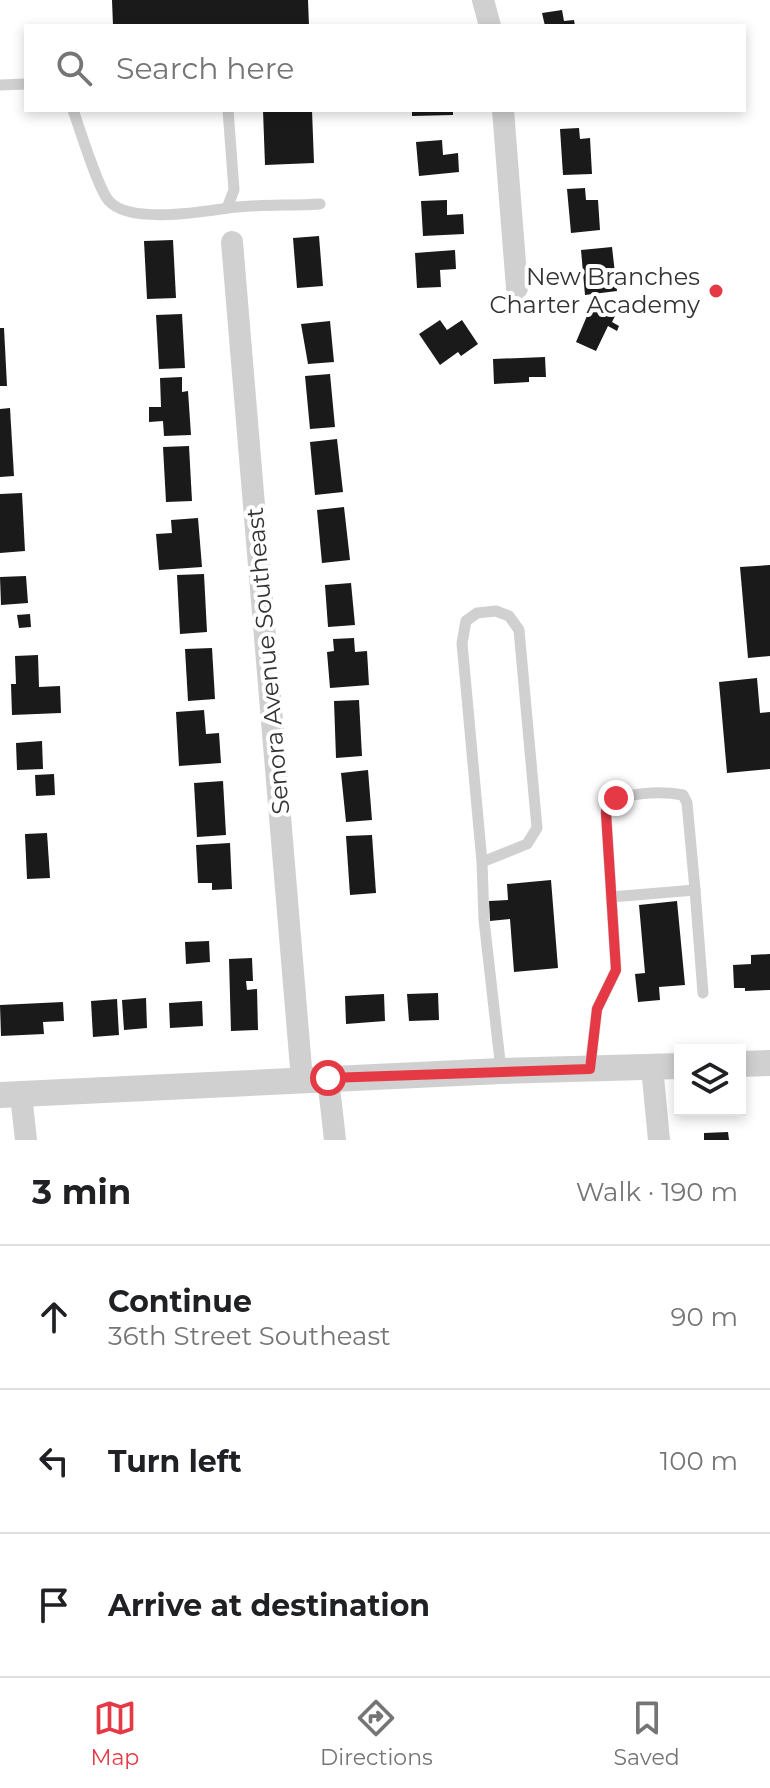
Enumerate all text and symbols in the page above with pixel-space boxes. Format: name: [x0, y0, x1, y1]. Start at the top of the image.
search box: [24, 24, 746, 112]
icon: search: [52, 46, 96, 90]
text: Search here: [116, 50, 294, 87]
place label: New Branches Charter Academy: [489, 262, 700, 319]
marker: New Branches Charter Academy: [707, 282, 725, 300]
street label: Senora Avenue Southeast: [240, 506, 295, 816]
route end: [598, 780, 634, 816]
map controls: [674, 1044, 746, 1116]
button: layers: [674, 1044, 746, 1116]
route start: [310, 1060, 346, 1096]
text: 3 min: [32, 1171, 131, 1213]
text: Walk · 190 m: [576, 1176, 738, 1208]
text: Continue: [108, 1283, 252, 1320]
icon: ahead: [32, 1295, 76, 1339]
text: 90 m: [671, 1301, 738, 1333]
text: 36th Street Southeast: [108, 1320, 391, 1352]
icon: left: [32, 1439, 76, 1483]
text: Turn left: [108, 1443, 241, 1480]
text: 100 m: [660, 1445, 738, 1477]
icon: arrive: [32, 1583, 76, 1627]
text: Arrive at destination: [108, 1587, 430, 1624]
tab: Map: [90, 1696, 139, 1771]
tab: Directions: [320, 1696, 433, 1771]
tab: Saved: [614, 1696, 680, 1771]

